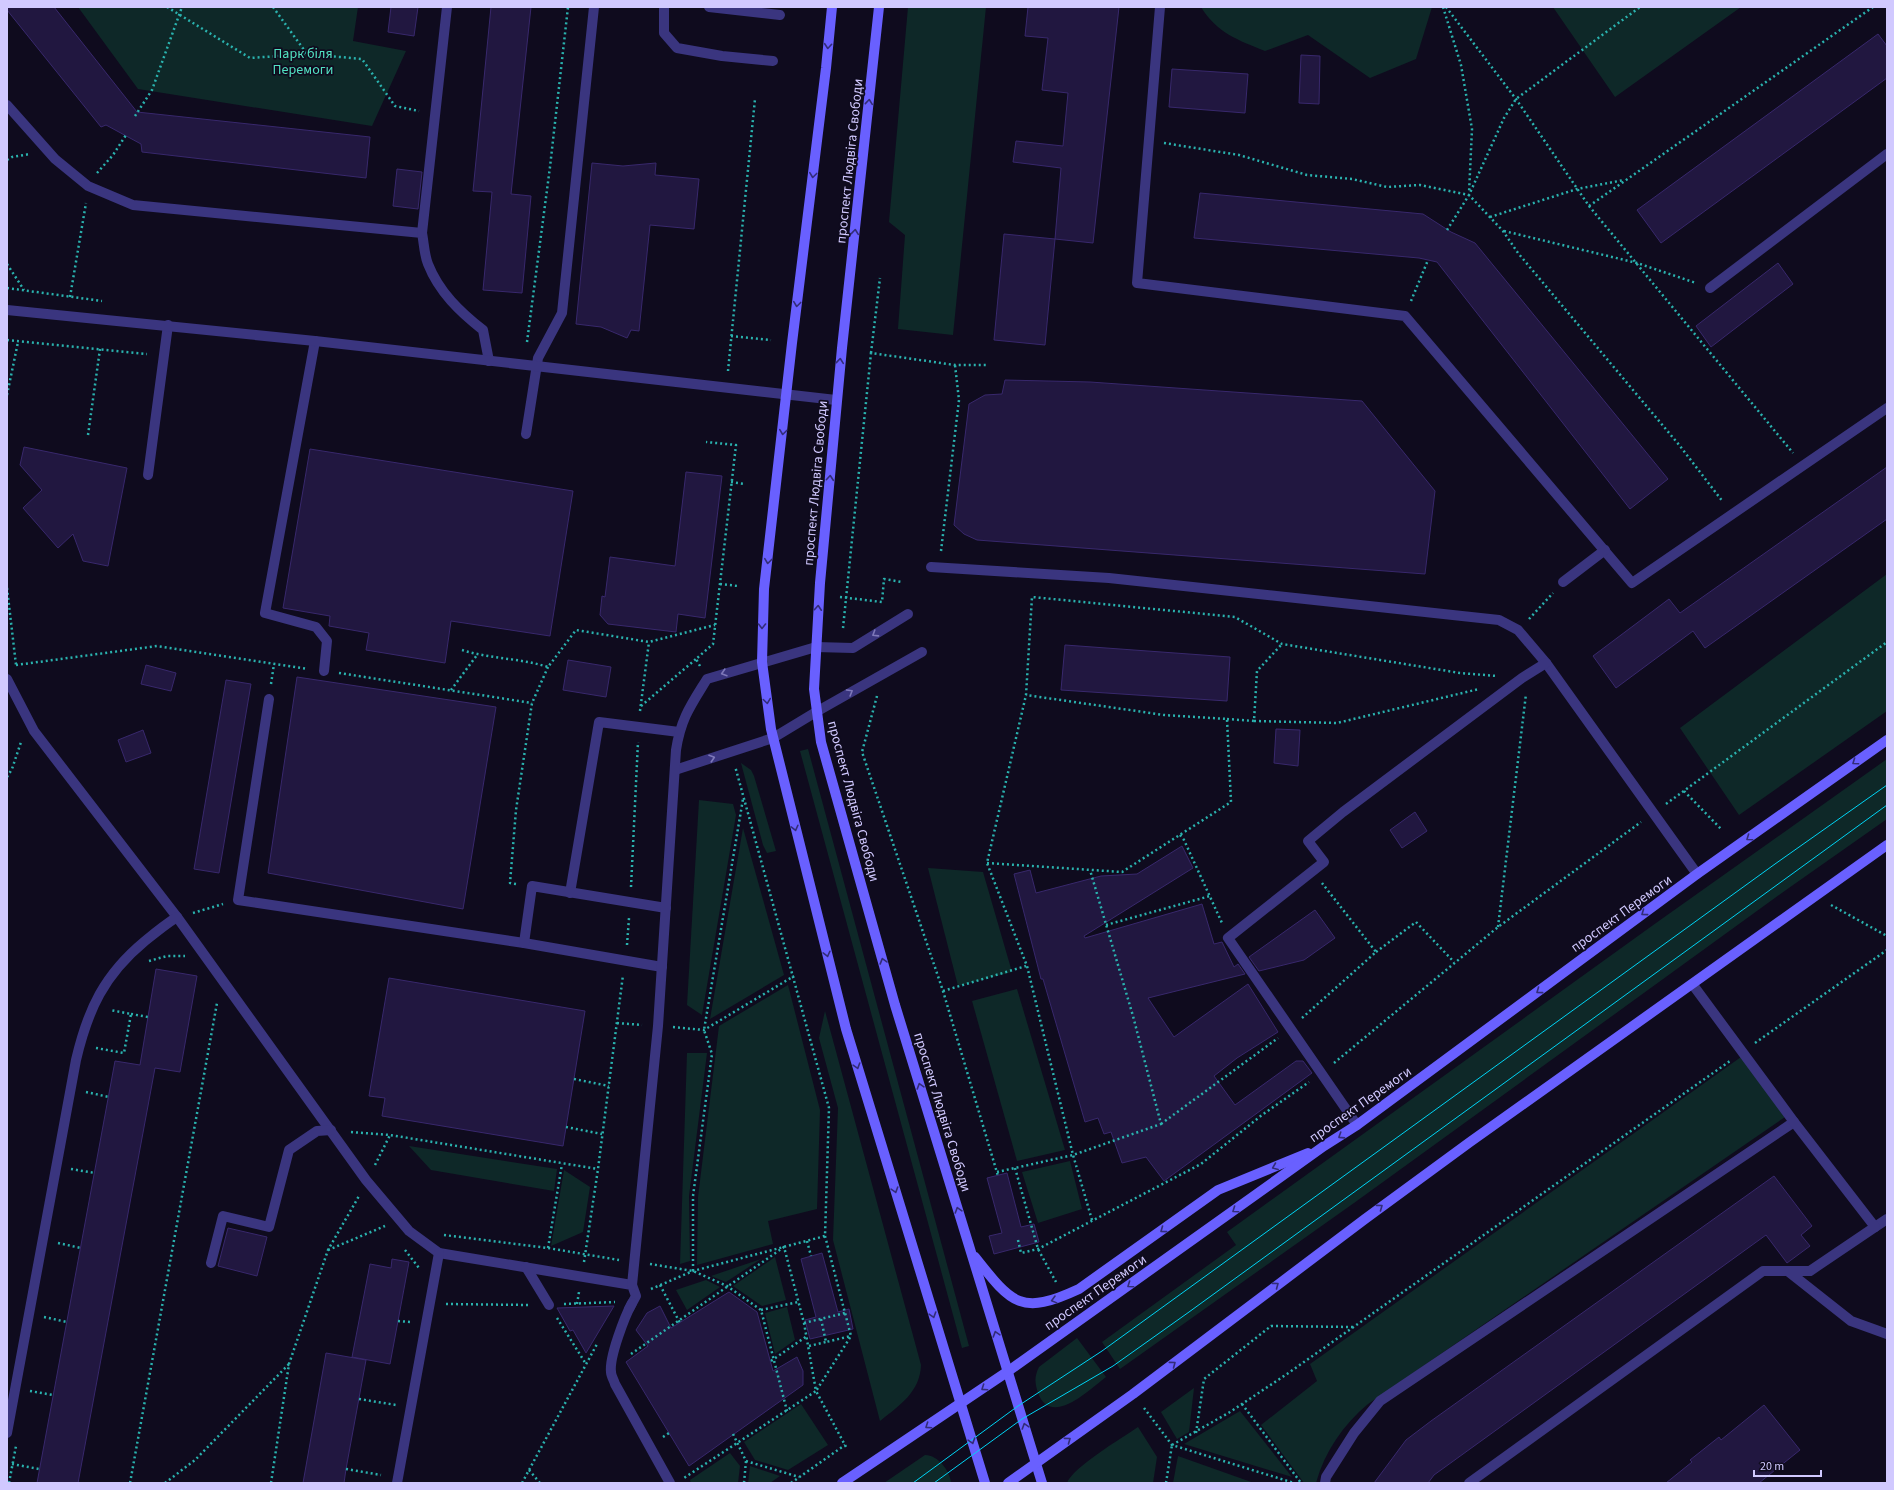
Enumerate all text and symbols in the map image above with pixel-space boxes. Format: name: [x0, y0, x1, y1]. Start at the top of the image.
one-way arrow: [824, 43, 833, 49]
park label: Парк біля Перемоги: [273, 44, 333, 80]
street label: проспект Людвіга Свободи: [831, 78, 869, 245]
one-way arrow: [864, 99, 873, 105]
one-way arrow: [809, 172, 818, 178]
one-way arrow: [851, 229, 860, 235]
one-way arrow: [793, 301, 802, 307]
one-way arrow: [836, 358, 845, 364]
street label: проспект Людвіга Свободи: [799, 400, 833, 566]
one-way arrow: [778, 429, 787, 435]
one-way arrow: [825, 475, 834, 481]
one-way arrow: [763, 558, 772, 564]
one-way arrow: [814, 605, 823, 611]
one-way arrow: [758, 623, 766, 629]
one-way arrow: [872, 630, 879, 637]
one-way arrow: [721, 668, 728, 677]
one-way arrow: [846, 689, 853, 696]
one-way arrow: [762, 698, 771, 704]
street label: проспект Людвіга Свободи: [822, 719, 884, 884]
one-way arrow: [708, 754, 715, 763]
one-way arrow: [1853, 757, 1860, 764]
one-way arrow: [791, 824, 799, 831]
one-way arrow: [1747, 833, 1754, 840]
street label: проспект Перемоги: [1567, 870, 1676, 957]
one-way arrow: [1641, 909, 1648, 916]
one-way arrow: [822, 950, 831, 957]
one-way arrow: [879, 958, 888, 965]
one-way arrow: [1536, 986, 1543, 994]
street label: проспект Людвіга Свободи: [908, 1030, 976, 1194]
one-way arrow: [852, 1062, 861, 1069]
street label: проспект Перемоги: [1305, 1062, 1416, 1148]
one-way arrow: [916, 1082, 925, 1089]
one-way arrow: [1338, 1131, 1345, 1139]
one-way arrow: [1272, 1162, 1279, 1170]
one-way arrow: [890, 1187, 899, 1194]
one-way arrow: [1233, 1205, 1240, 1212]
one-way arrow: [1376, 1205, 1383, 1212]
one-way arrow: [954, 1207, 963, 1214]
one-way arrow: [1160, 1225, 1167, 1232]
street label: проспект Перемоги: [1040, 1250, 1151, 1336]
one-way arrow: [1127, 1280, 1134, 1287]
one-way arrow: [1272, 1283, 1279, 1290]
one-way arrow: [1051, 1295, 1058, 1304]
one-way arrow: [928, 1311, 937, 1318]
one-way arrow: [992, 1331, 1001, 1338]
one-way arrow: [1168, 1361, 1175, 1368]
one-way arrow: [981, 1383, 988, 1390]
one-way arrow: [925, 1421, 932, 1428]
one-way arrow: [1021, 1423, 1030, 1430]
one-way arrow: [967, 1437, 976, 1444]
one-way arrow: [1063, 1438, 1070, 1445]
scale bar: [1754, 1452, 1821, 1478]
text: 20 m: [1760, 1458, 1784, 1475]

